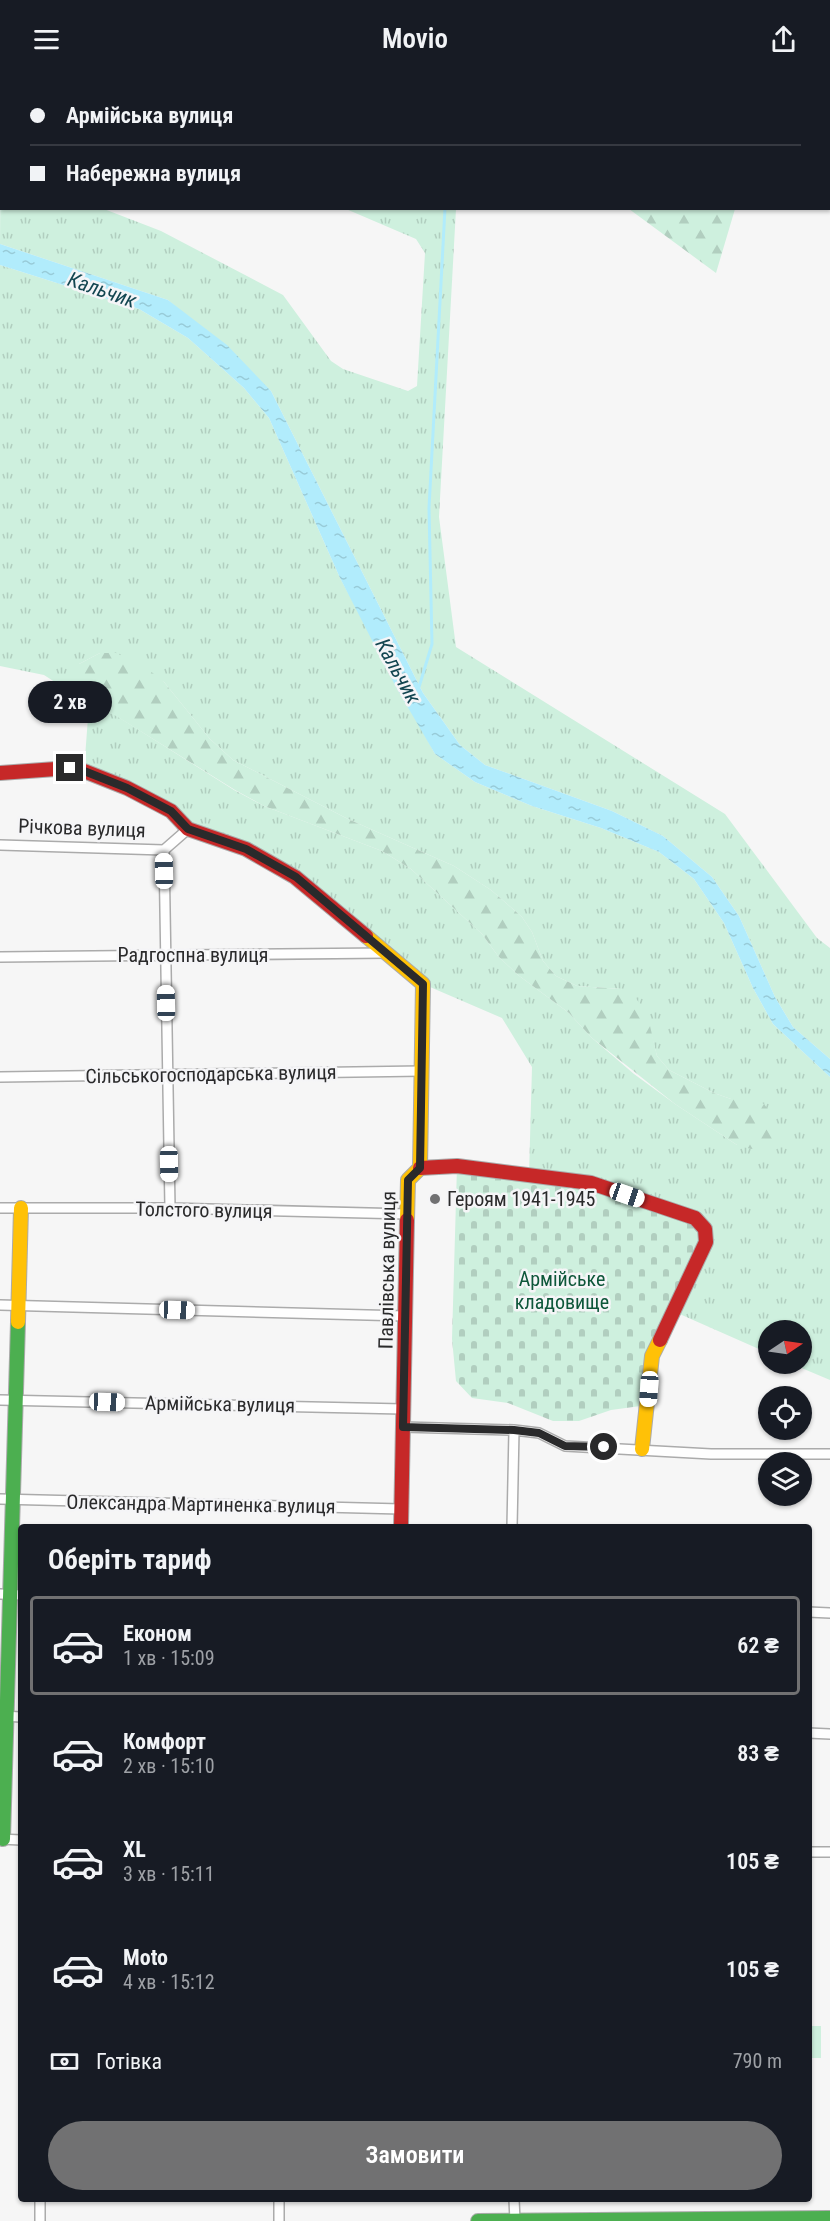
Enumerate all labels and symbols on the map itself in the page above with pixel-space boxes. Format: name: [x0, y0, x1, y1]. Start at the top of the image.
water label: Кальчик: [65, 267, 141, 313]
water label: Кальчик: [370, 634, 426, 709]
callout: 2 хв: [28, 681, 112, 723]
route end: [56, 754, 83, 781]
street label: Річкова вулиця: [18, 814, 146, 842]
car: [155, 853, 173, 889]
street label: Радгоспна вулиця: [118, 943, 268, 967]
car: [157, 985, 175, 1021]
street label: Сільськогосподарська вулиця: [85, 1060, 337, 1088]
car: [160, 1146, 178, 1182]
car: [607, 1181, 647, 1209]
place label: Героям 1941-1945: [447, 1187, 595, 1211]
street label: Павлівська вулиця: [374, 1191, 400, 1349]
marker: Героям 1941-1945: [428, 1192, 442, 1206]
street label: Толстого вулиця: [135, 1197, 273, 1223]
park label: Армійське кладовище: [515, 1267, 609, 1314]
car: [159, 1300, 195, 1320]
north arrow: [758, 1320, 812, 1374]
car: [639, 1370, 659, 1408]
street label: Армійська вулиця: [145, 1391, 295, 1417]
car: [89, 1392, 125, 1412]
route start: [590, 1433, 617, 1460]
street label: Олександра Мартиненка вулиця: [66, 1490, 336, 1518]

